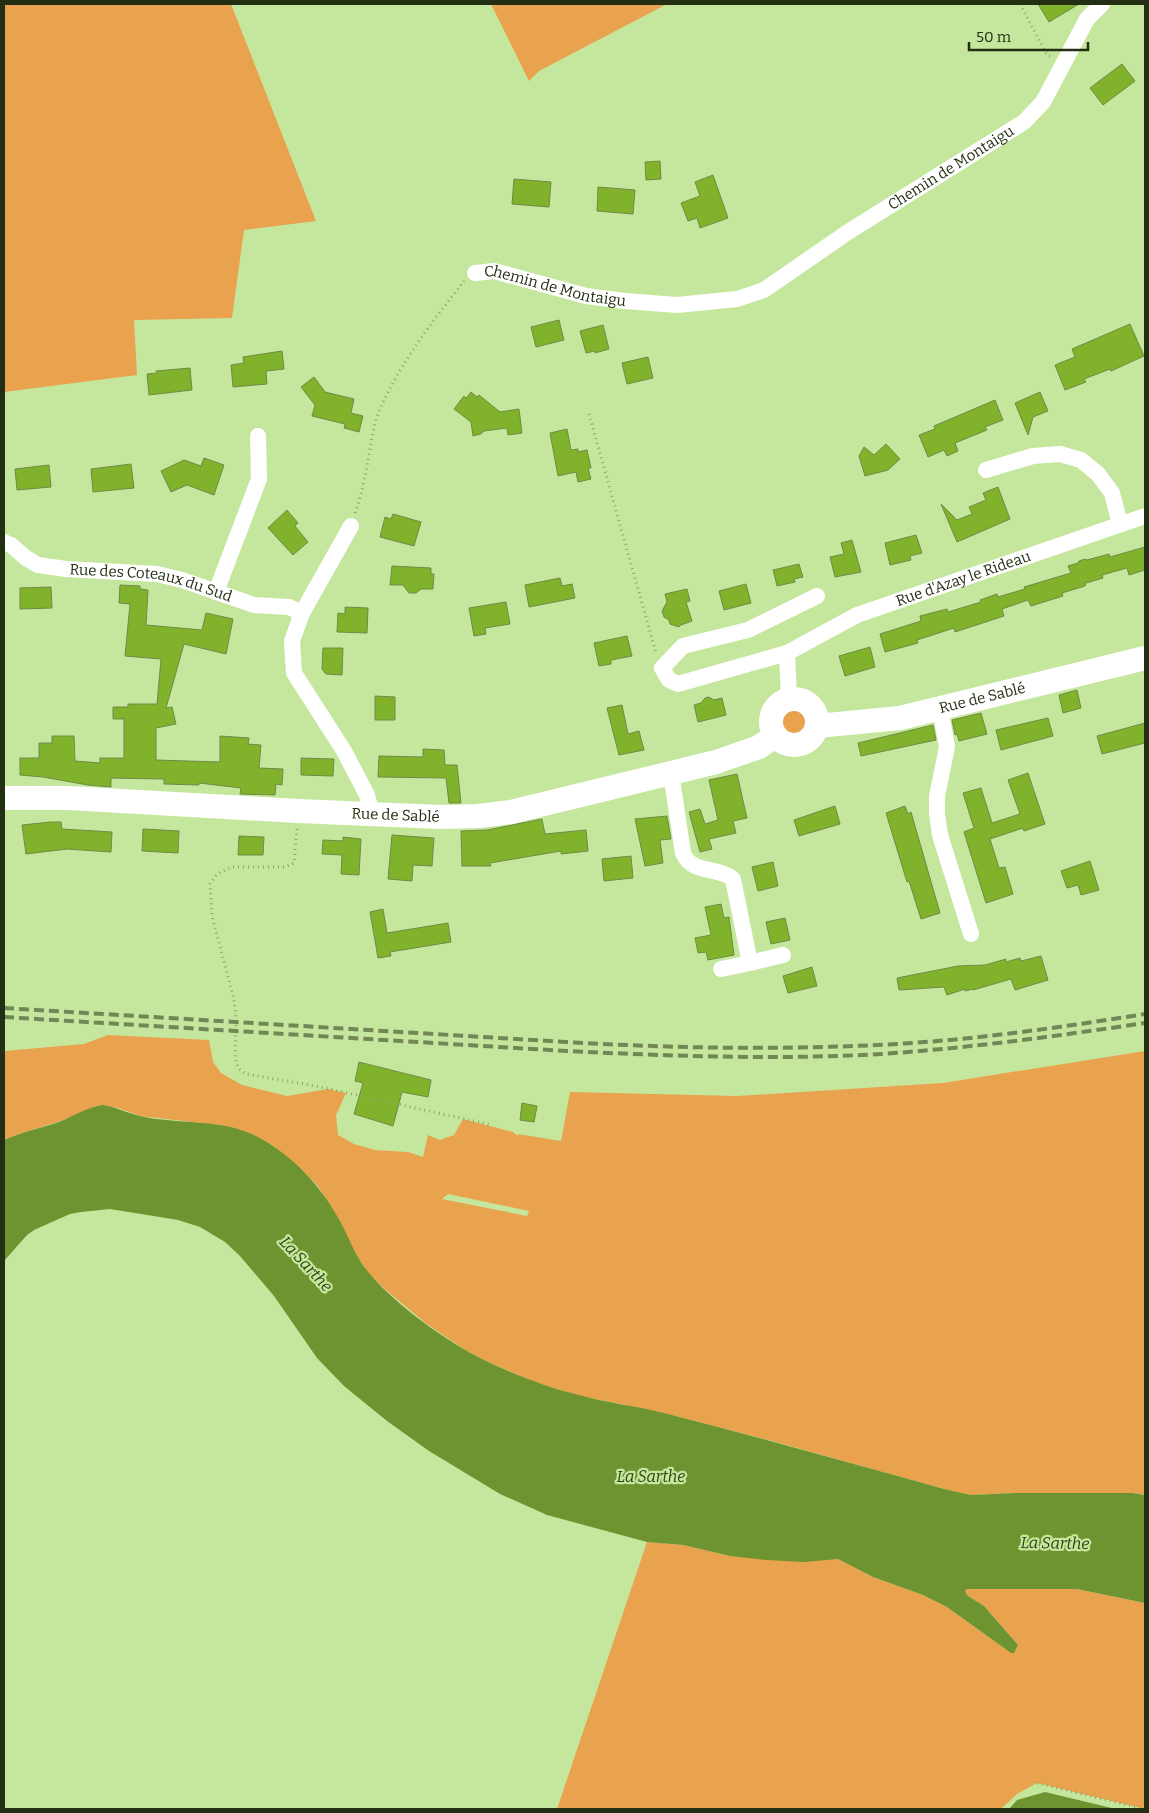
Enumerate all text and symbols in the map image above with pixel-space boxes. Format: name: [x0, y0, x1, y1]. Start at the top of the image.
scale bar: [969, 20, 1088, 52]
text: 50 m: [976, 28, 1012, 46]
street label: Chemin de Montaigu: [884, 122, 1017, 214]
street label: Chemin de Montaigu: [483, 262, 627, 310]
street label: Rue d'Azay le Rideau: [893, 547, 1033, 610]
street label: Rue des Coteaux du Sud: [69, 560, 235, 606]
street label: Rue de Sablé: [937, 679, 1027, 717]
street label: Rue de Sablé: [351, 804, 440, 826]
water label: La Sarthe: [276, 1232, 336, 1296]
water label: La Sarthe: [617, 1467, 685, 1486]
water label: La Sarthe: [1020, 1533, 1090, 1553]

